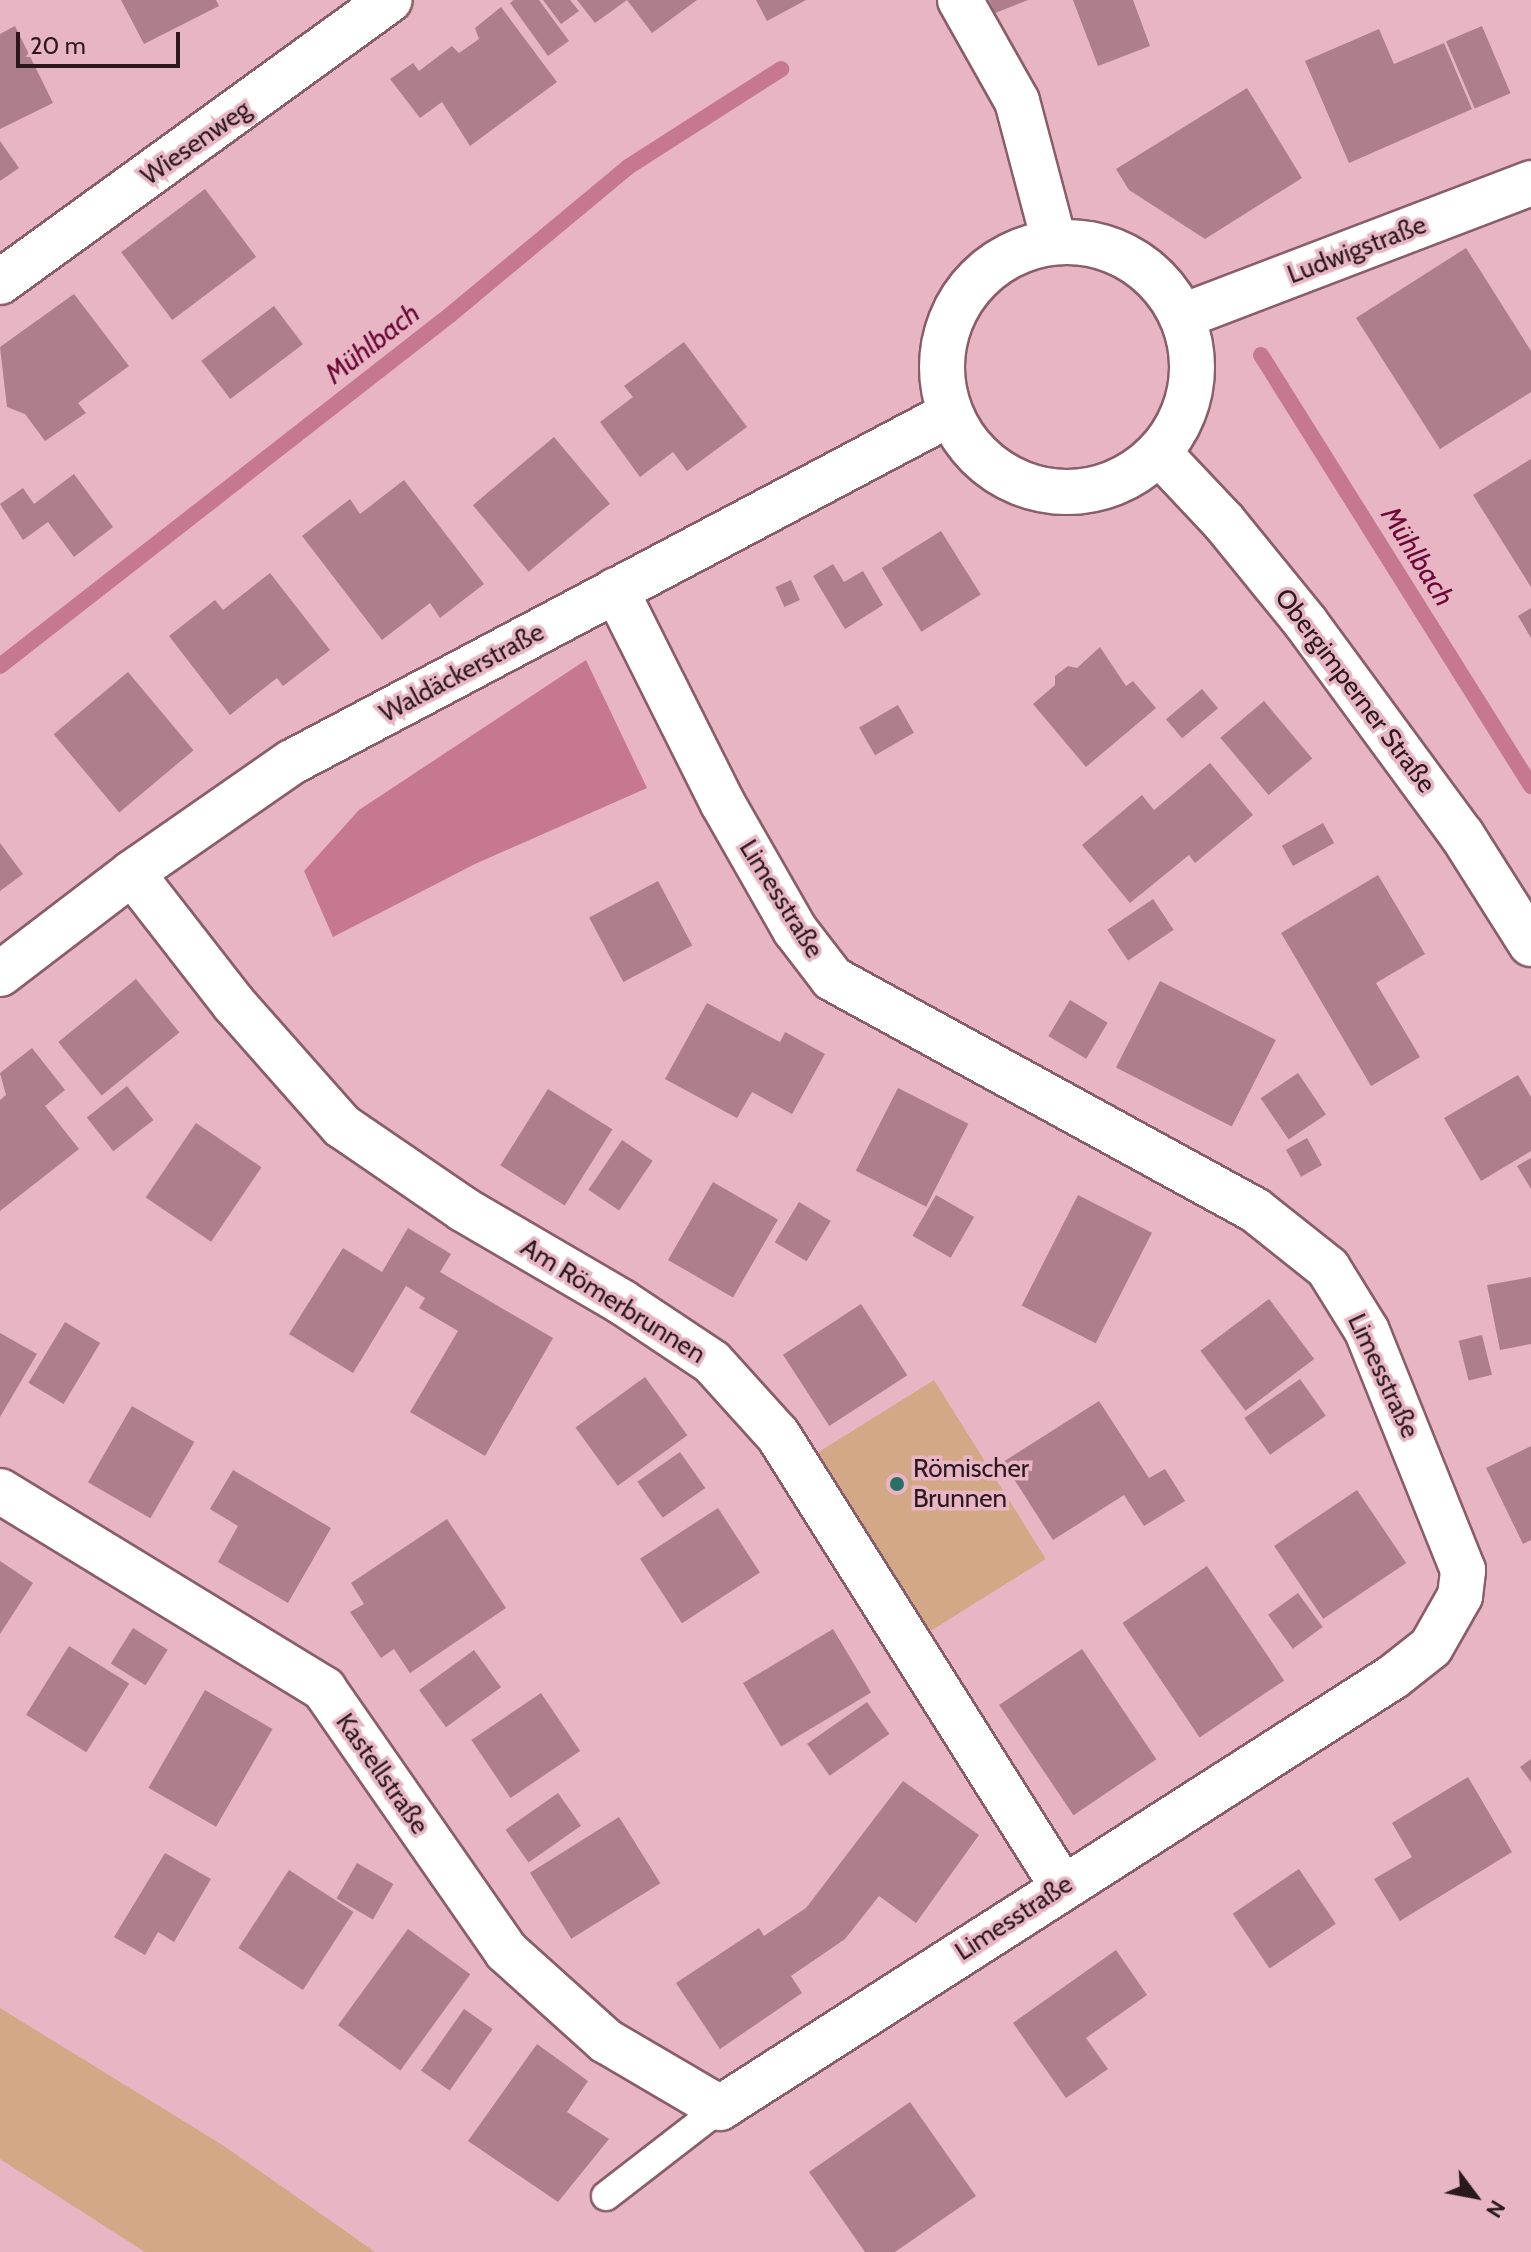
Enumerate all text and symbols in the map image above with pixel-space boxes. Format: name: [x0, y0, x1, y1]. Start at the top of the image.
scale bar: [20, 16, 184, 66]
text: 20 m: [30, 31, 86, 60]
street label: Wiesenweg: [135, 94, 257, 192]
street label: Ludwigstraße: [1283, 209, 1431, 291]
water label: Mühlbach: [318, 296, 426, 390]
water label: Mühlbach: [1374, 500, 1462, 612]
street label: Obergimperner Straße: [1268, 583, 1442, 799]
street label: Waldäckerstraße: [375, 617, 549, 729]
street label: Limesstraße: [732, 834, 830, 964]
street label: Am Römerbrunnen: [515, 1232, 711, 1370]
street label: Limesstraße: [1341, 1309, 1425, 1443]
place label: Römischer Brunnen: [913, 1453, 1029, 1514]
marker: Römischer Brunnen: [888, 1475, 906, 1493]
street label: Kastellstraße: [329, 1708, 435, 1840]
street label: Limesstraße: [949, 1869, 1079, 1967]
north arrow: [1435, 2156, 1515, 2236]
text: N: [1480, 2195, 1511, 2223]

